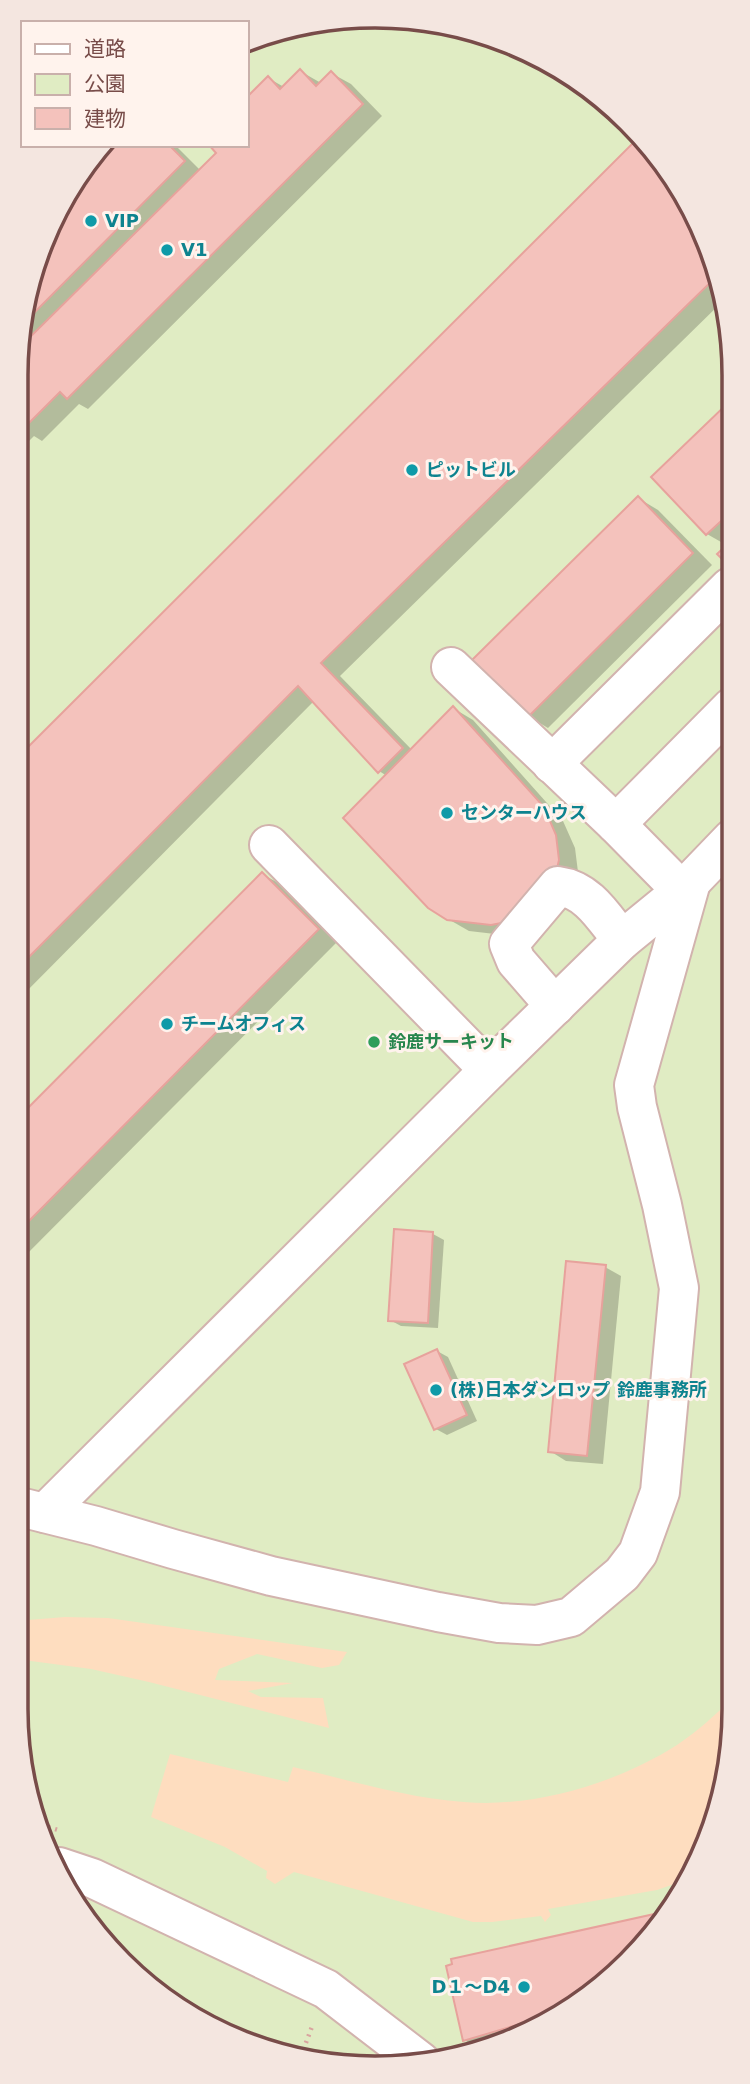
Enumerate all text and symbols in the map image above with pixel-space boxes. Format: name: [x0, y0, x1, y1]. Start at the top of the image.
legend: [21, 21, 248, 147]
text: 道路: [84, 37, 126, 61]
text: 公園: [84, 72, 126, 96]
text: 建物: [84, 107, 126, 131]
place label: VIP: [105, 210, 139, 231]
marker: VIP: [83, 213, 99, 229]
place label: V1: [181, 239, 207, 260]
marker: V1: [159, 242, 175, 258]
place label: ピットビル: [426, 459, 516, 480]
marker: ピットビル: [404, 462, 420, 478]
place label: センターハウス: [461, 802, 587, 823]
marker: センターハウス: [439, 805, 455, 821]
place label: チームオフィス: [181, 1013, 306, 1034]
marker: チームオフィス: [159, 1016, 175, 1032]
place label: 鈴鹿サーキット: [388, 1031, 514, 1052]
marker: 鈴鹿サーキット: [366, 1034, 382, 1050]
place label: (株)日本ダンロップ 鈴鹿事務所: [450, 1379, 707, 1400]
marker: (株)日本ダンロップ 鈴鹿事務所: [428, 1382, 444, 1398]
place label: D１～D4: [432, 1976, 510, 1997]
marker: D１～D4: [516, 1979, 532, 1995]

